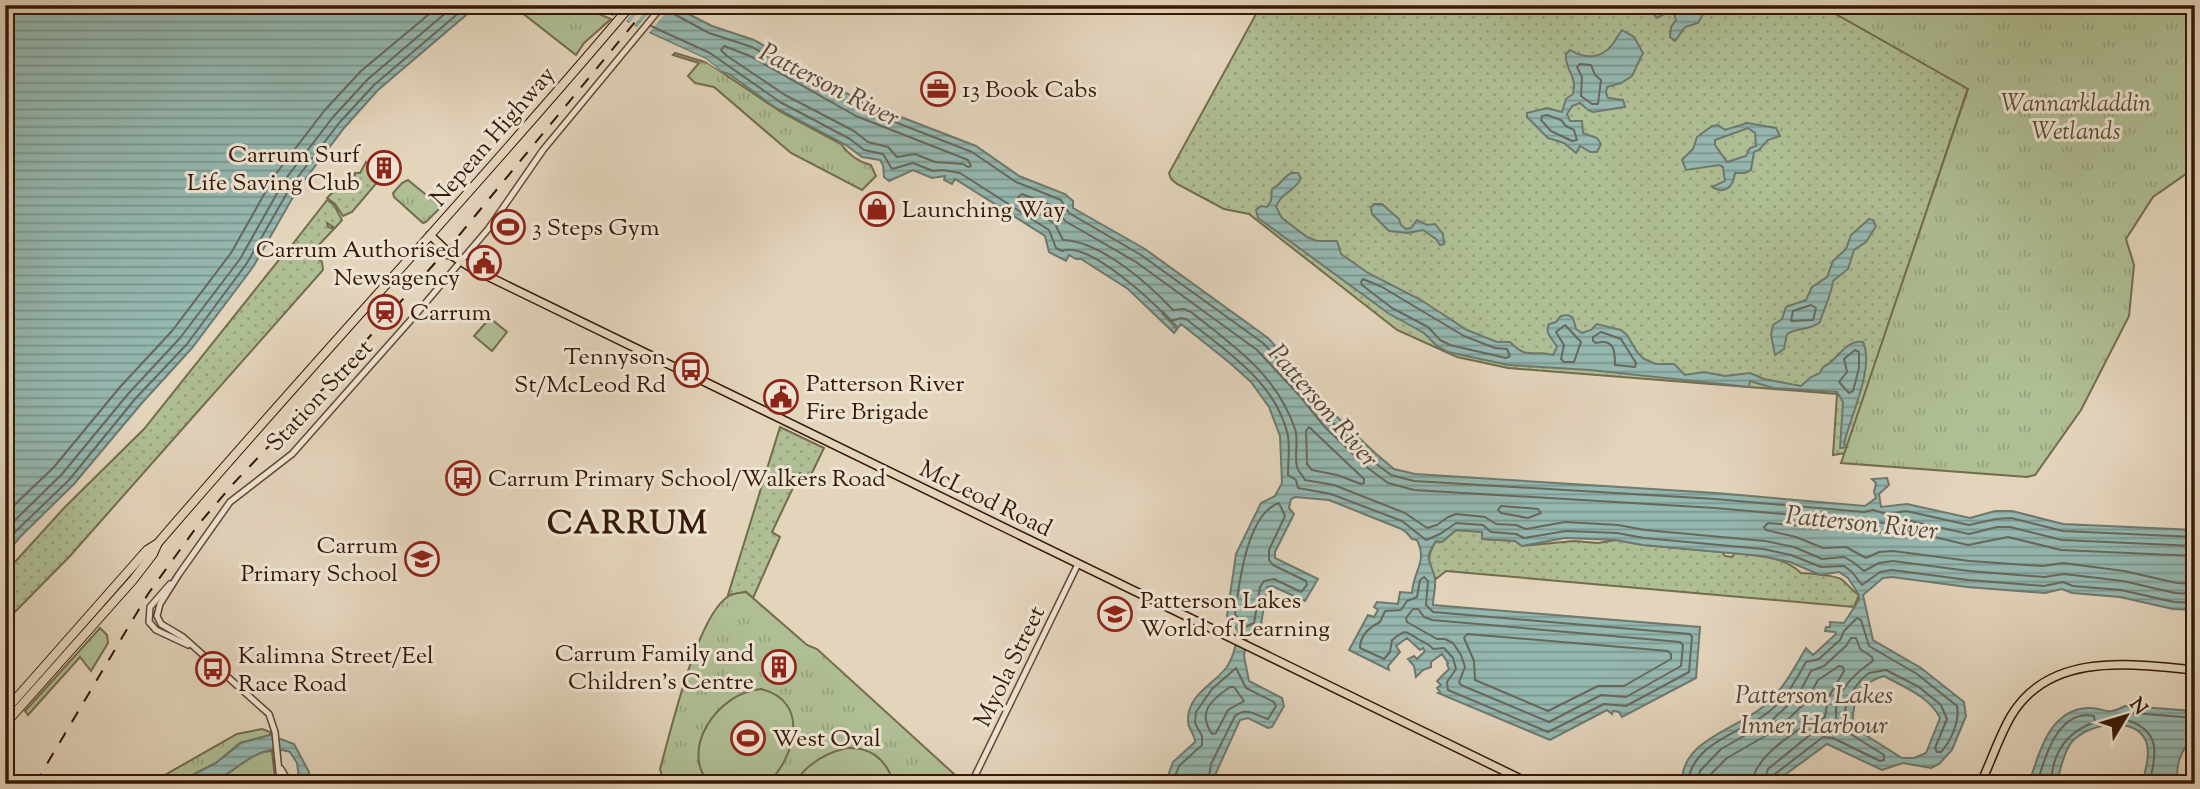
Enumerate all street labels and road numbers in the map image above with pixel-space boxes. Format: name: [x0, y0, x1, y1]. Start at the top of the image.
street label: Nepean Highway: [423, 60, 564, 215]
street label: Station Street: [259, 333, 382, 460]
street label: McLeod Road: [913, 453, 1058, 547]
street label: Myola Street: [967, 601, 1055, 733]

